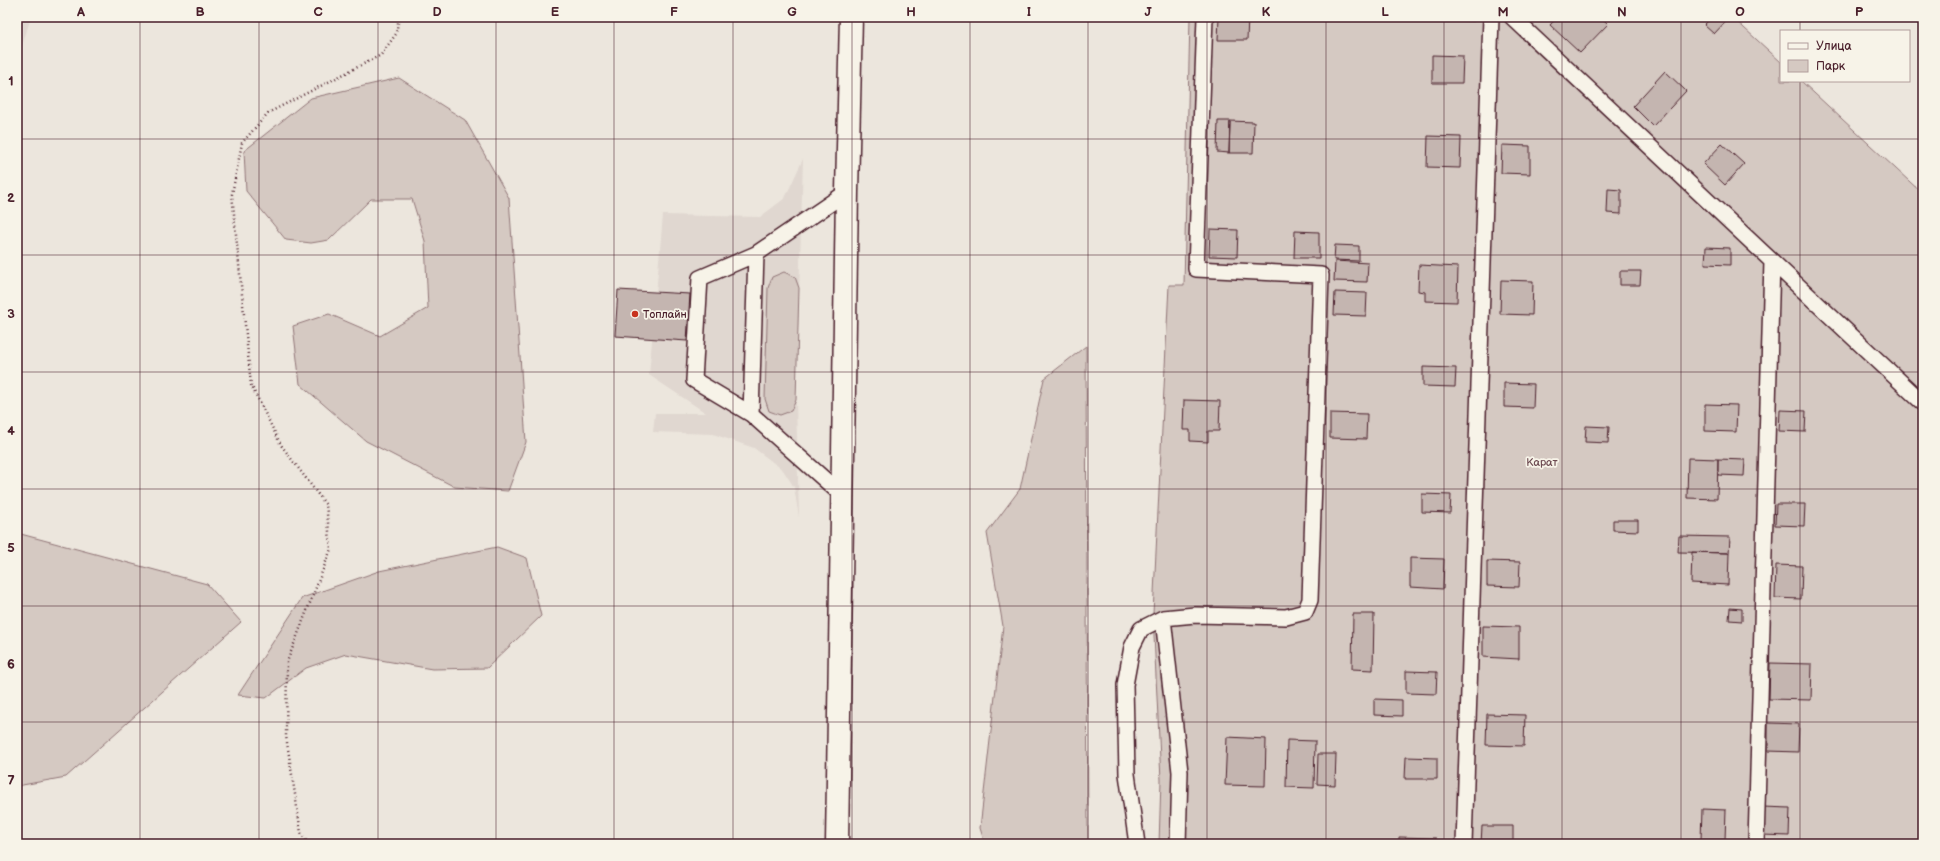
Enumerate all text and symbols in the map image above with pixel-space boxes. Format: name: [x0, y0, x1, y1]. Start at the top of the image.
text: A: [76, 4, 85, 20]
text: B: [195, 4, 205, 20]
text: C: [313, 4, 323, 20]
text: D: [432, 4, 442, 20]
text: E: [551, 4, 560, 20]
text: F: [670, 4, 678, 20]
text: G: [787, 4, 797, 20]
text: H: [906, 4, 916, 20]
text: I: [1027, 4, 1031, 20]
text: J: [1144, 4, 1152, 20]
text: K: [1262, 4, 1271, 20]
text: L: [1381, 4, 1389, 20]
text: M: [1497, 4, 1509, 20]
text: N: [1617, 4, 1627, 20]
text: O: [1735, 4, 1745, 20]
text: P: [1855, 4, 1864, 20]
legend: [1780, 30, 1910, 82]
text: Улица: [1816, 39, 1852, 54]
text: Парк: [1816, 59, 1846, 74]
text: 1: [8, 73, 14, 89]
text: 2: [7, 190, 15, 206]
text: 3: [7, 306, 15, 322]
place label: Топлайн: [643, 308, 687, 321]
marker: Топлайн: [630, 309, 640, 319]
text: 4: [7, 423, 15, 439]
park label: Карат: [1526, 456, 1558, 469]
text: 5: [7, 540, 15, 556]
text: 6: [7, 656, 15, 672]
text: 7: [7, 773, 15, 789]

